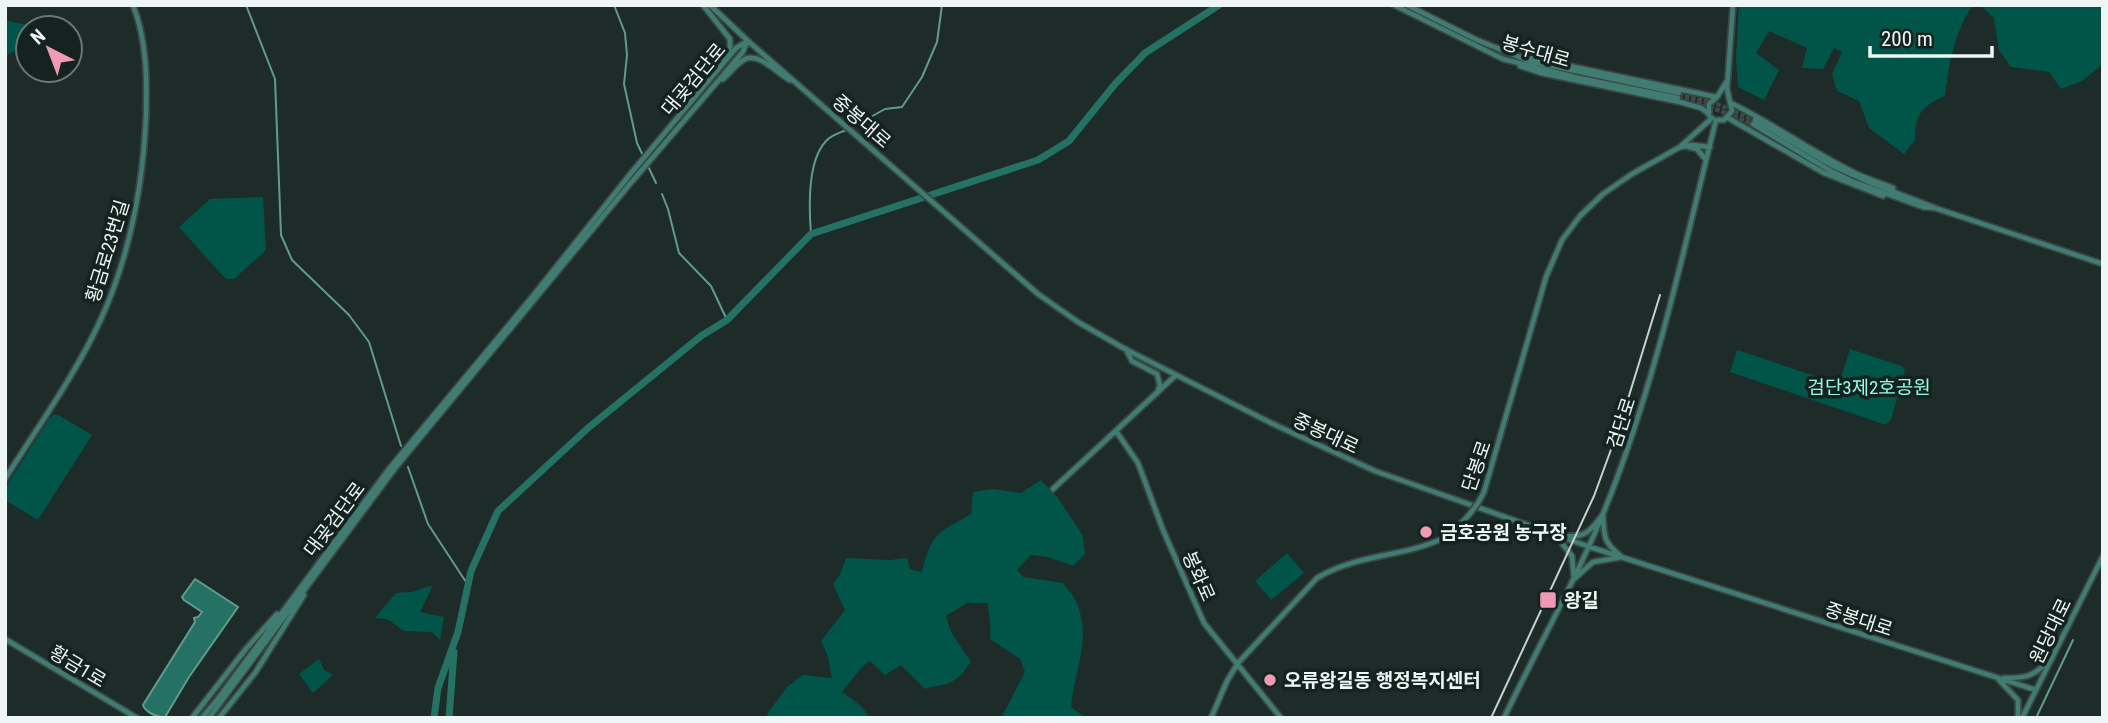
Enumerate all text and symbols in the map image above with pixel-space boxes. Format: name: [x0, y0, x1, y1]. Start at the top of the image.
north arrow: [14, 14, 84, 84]
scale bar: [1870, 14, 1993, 58]
text: N: [26, 24, 50, 49]
text: 200 m: [1881, 27, 1933, 51]
street label: 봉수대로: [1499, 31, 1573, 72]
street label: 대곶검단로: [656, 38, 730, 120]
street label: 중봉대로: [828, 90, 896, 153]
street label: 황금로23번길: [81, 197, 134, 305]
park label: 검단3제2호공원: [1807, 376, 1931, 399]
street label: 검단로: [1602, 395, 1641, 452]
street label: 중봉대로: [1289, 408, 1362, 459]
street label: 단봉로: [1457, 438, 1496, 495]
street label: 대곶검단로: [299, 477, 370, 561]
place label: 금호공원 농구장: [1440, 521, 1567, 544]
marker: 금호공원 농구장: [1418, 524, 1434, 540]
street label: 봉화로: [1177, 548, 1220, 605]
place label: 왕길: [1564, 589, 1599, 612]
marker: 왕길: [1538, 590, 1558, 610]
street label: 원당대로: [2025, 595, 2076, 668]
street label: 중봉대로: [1822, 598, 1896, 641]
street label: 황금1로: [45, 641, 110, 692]
place label: 오류왕길동 행정복지센터: [1284, 669, 1481, 692]
marker: 오류왕길동 행정복지센터: [1262, 672, 1278, 688]

